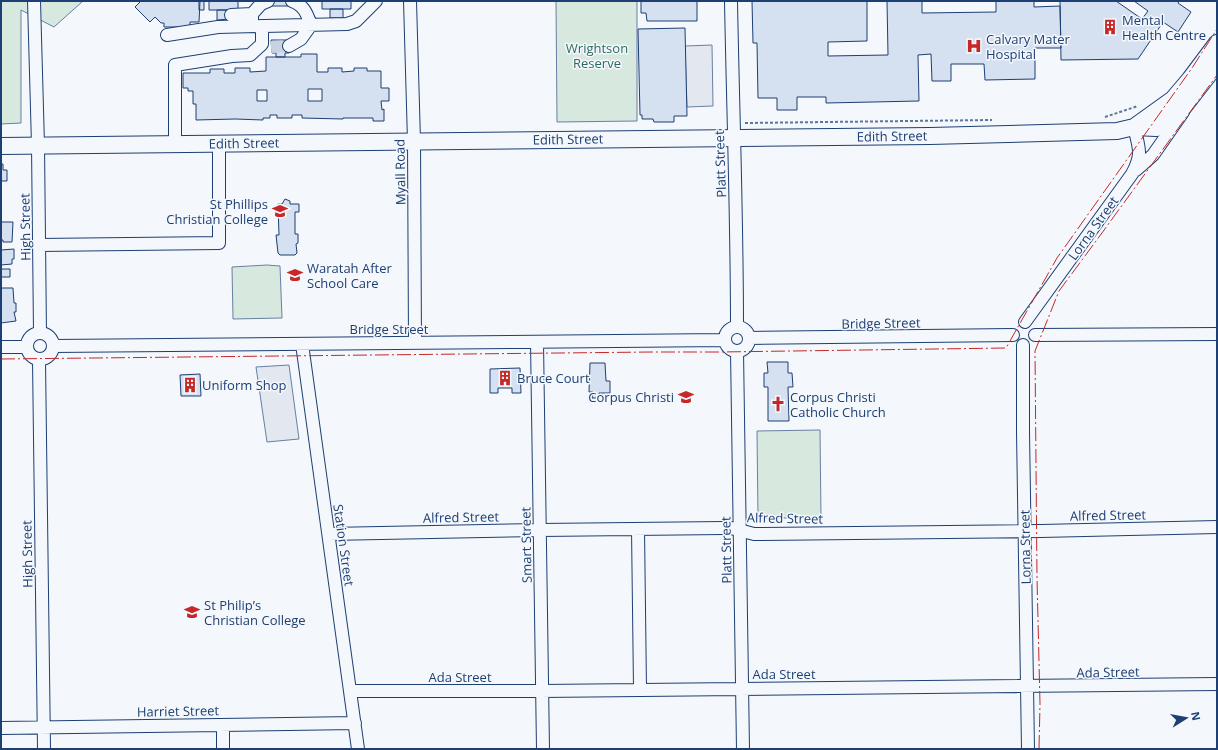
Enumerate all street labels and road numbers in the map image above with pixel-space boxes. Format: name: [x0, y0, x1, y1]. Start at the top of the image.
street label: Edith Street: [856, 126, 928, 146]
street label: Edith Street: [532, 129, 604, 149]
street label: Platt Street: [710, 130, 730, 198]
street label: Edith Street: [208, 133, 280, 153]
street label: Myall Road: [390, 139, 410, 205]
street label: Lorna Street: [1064, 192, 1122, 264]
street label: High Street: [15, 193, 35, 261]
street label: Bridge Street: [841, 313, 921, 333]
street label: Bridge Street: [350, 320, 429, 338]
street label: Station Street: [329, 503, 359, 587]
street label: Alfred Street: [1070, 505, 1147, 525]
street label: Smart Street: [516, 506, 536, 583]
street label: Alfred Street: [423, 507, 500, 527]
street label: Alfred Street: [747, 508, 824, 528]
street label: Lorna Street: [1015, 509, 1035, 585]
street label: Platt Street: [716, 516, 736, 584]
street label: High Street: [17, 520, 37, 588]
street label: Ada Street: [1076, 662, 1140, 682]
street label: Ada Street: [752, 665, 816, 683]
street label: Ada Street: [428, 668, 492, 686]
street label: Harriet Street: [137, 701, 220, 721]

